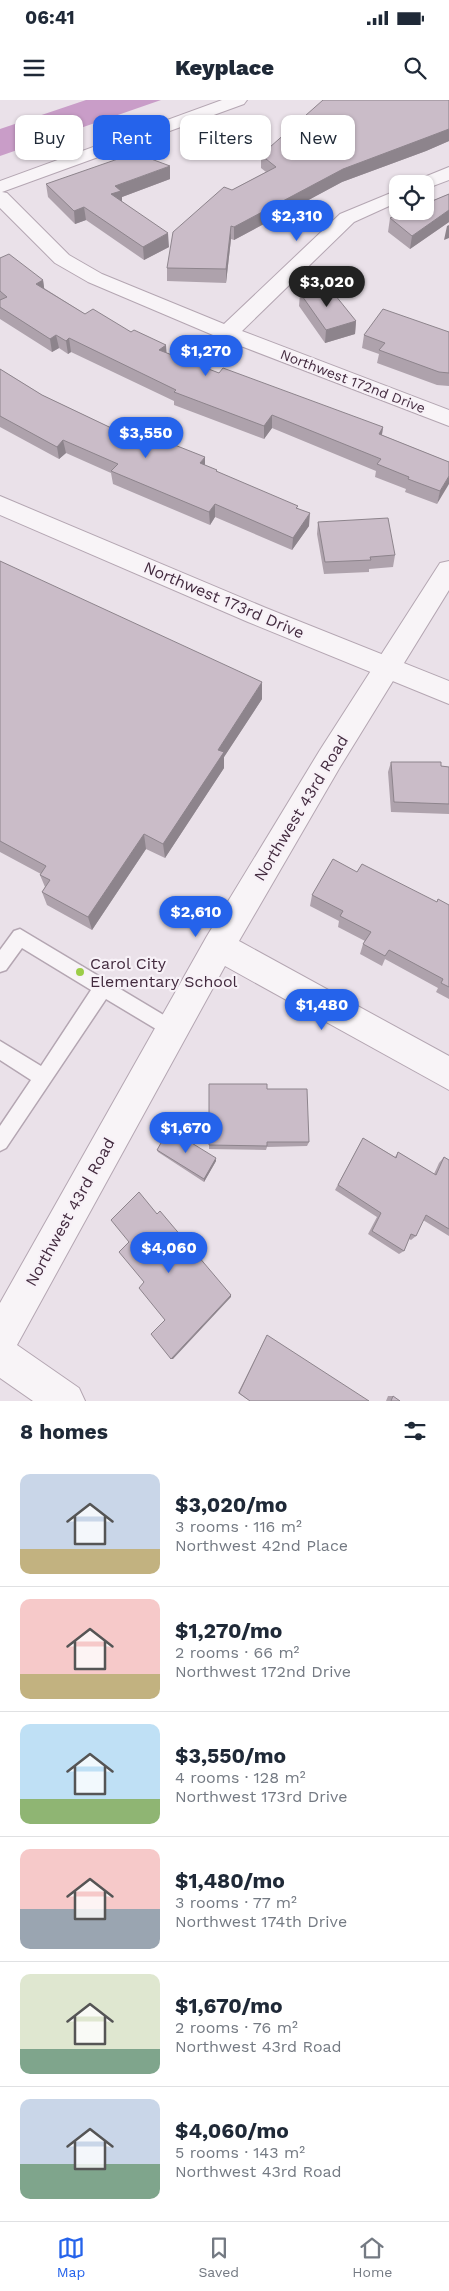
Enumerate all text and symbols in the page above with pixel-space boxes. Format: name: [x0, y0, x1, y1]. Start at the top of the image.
text: 06:41: [25, 6, 75, 29]
icon: menu: [20, 54, 48, 82]
icon: search: [401, 54, 429, 82]
text: Keyplace: [175, 55, 274, 80]
chip: Buy: [15, 115, 83, 160]
chip: Rent: [93, 115, 170, 160]
chip: Filters: [180, 115, 271, 160]
chip: New: [281, 115, 355, 160]
map controls: [389, 175, 434, 220]
button: locate: [389, 175, 434, 220]
pin: $2,310: [256, 200, 338, 242]
text: $2,310: [271, 206, 323, 225]
pin: $3,020: [286, 266, 368, 308]
text: $3,020: [300, 272, 354, 291]
pin: $1,270: [165, 334, 247, 377]
text: $1,270: [181, 341, 231, 360]
street label: Northwest 172nd Drive: [278, 346, 428, 416]
pin: $3,550: [105, 416, 187, 459]
text: $3,550: [119, 423, 173, 442]
street label: Northwest 173rd Drive: [141, 558, 307, 642]
street label: Northwest 43rd Road: [250, 732, 352, 884]
pin: $2,610: [155, 896, 237, 938]
text: $2,610: [170, 902, 222, 921]
place label: Carol City Elementary School: [90, 954, 238, 991]
marker: Carol City Elementary School: [74, 966, 86, 978]
pin: $1,480: [281, 988, 363, 1031]
text: $1,480: [296, 995, 348, 1014]
pin: $1,670: [145, 1112, 227, 1154]
text: $1,670: [161, 1118, 211, 1137]
street label: Northwest 43rd Road: [21, 1135, 119, 1289]
pin: $4,060: [128, 1232, 210, 1274]
text: $4,060: [141, 1238, 197, 1257]
icon: filters: [401, 1417, 429, 1445]
text: 8 homes: [20, 1419, 108, 1444]
text: $3,020/mo: [175, 1492, 287, 1517]
icon: home: [60, 1494, 120, 1554]
text: 3 rooms · 116 m²: [175, 1517, 302, 1536]
text: Northwest 42nd Place: [175, 1536, 348, 1555]
text: $1,270/mo: [175, 1618, 282, 1643]
icon: home: [60, 1619, 120, 1679]
text: 2 rooms · 66 m²: [175, 1643, 299, 1662]
text: Northwest 172nd Drive: [175, 1662, 351, 1681]
text: $3,550/mo: [175, 1743, 286, 1768]
icon: home: [60, 1744, 120, 1804]
text: 4 rooms · 128 m²: [175, 1768, 306, 1787]
text: Northwest 173rd Drive: [175, 1787, 347, 1806]
text: $1,480/mo: [175, 1868, 285, 1893]
icon: home: [60, 1869, 120, 1929]
text: 3 rooms · 77 m²: [175, 1893, 297, 1912]
text: Northwest 174th Drive: [175, 1912, 347, 1931]
text: $1,670/mo: [175, 1993, 283, 2018]
icon: home: [60, 1994, 120, 2054]
text: 2 rooms · 76 m²: [175, 2018, 298, 2037]
text: Northwest 43rd Road: [175, 2037, 342, 2056]
text: $4,060/mo: [175, 2118, 289, 2143]
icon: home: [60, 2119, 120, 2179]
text: 5 rooms · 143 m²: [175, 2143, 305, 2162]
text: Northwest 43rd Road: [175, 2162, 342, 2181]
tab: Map: [57, 2234, 85, 2280]
tab: Saved: [198, 2234, 239, 2280]
tab: Home: [352, 2234, 392, 2280]

